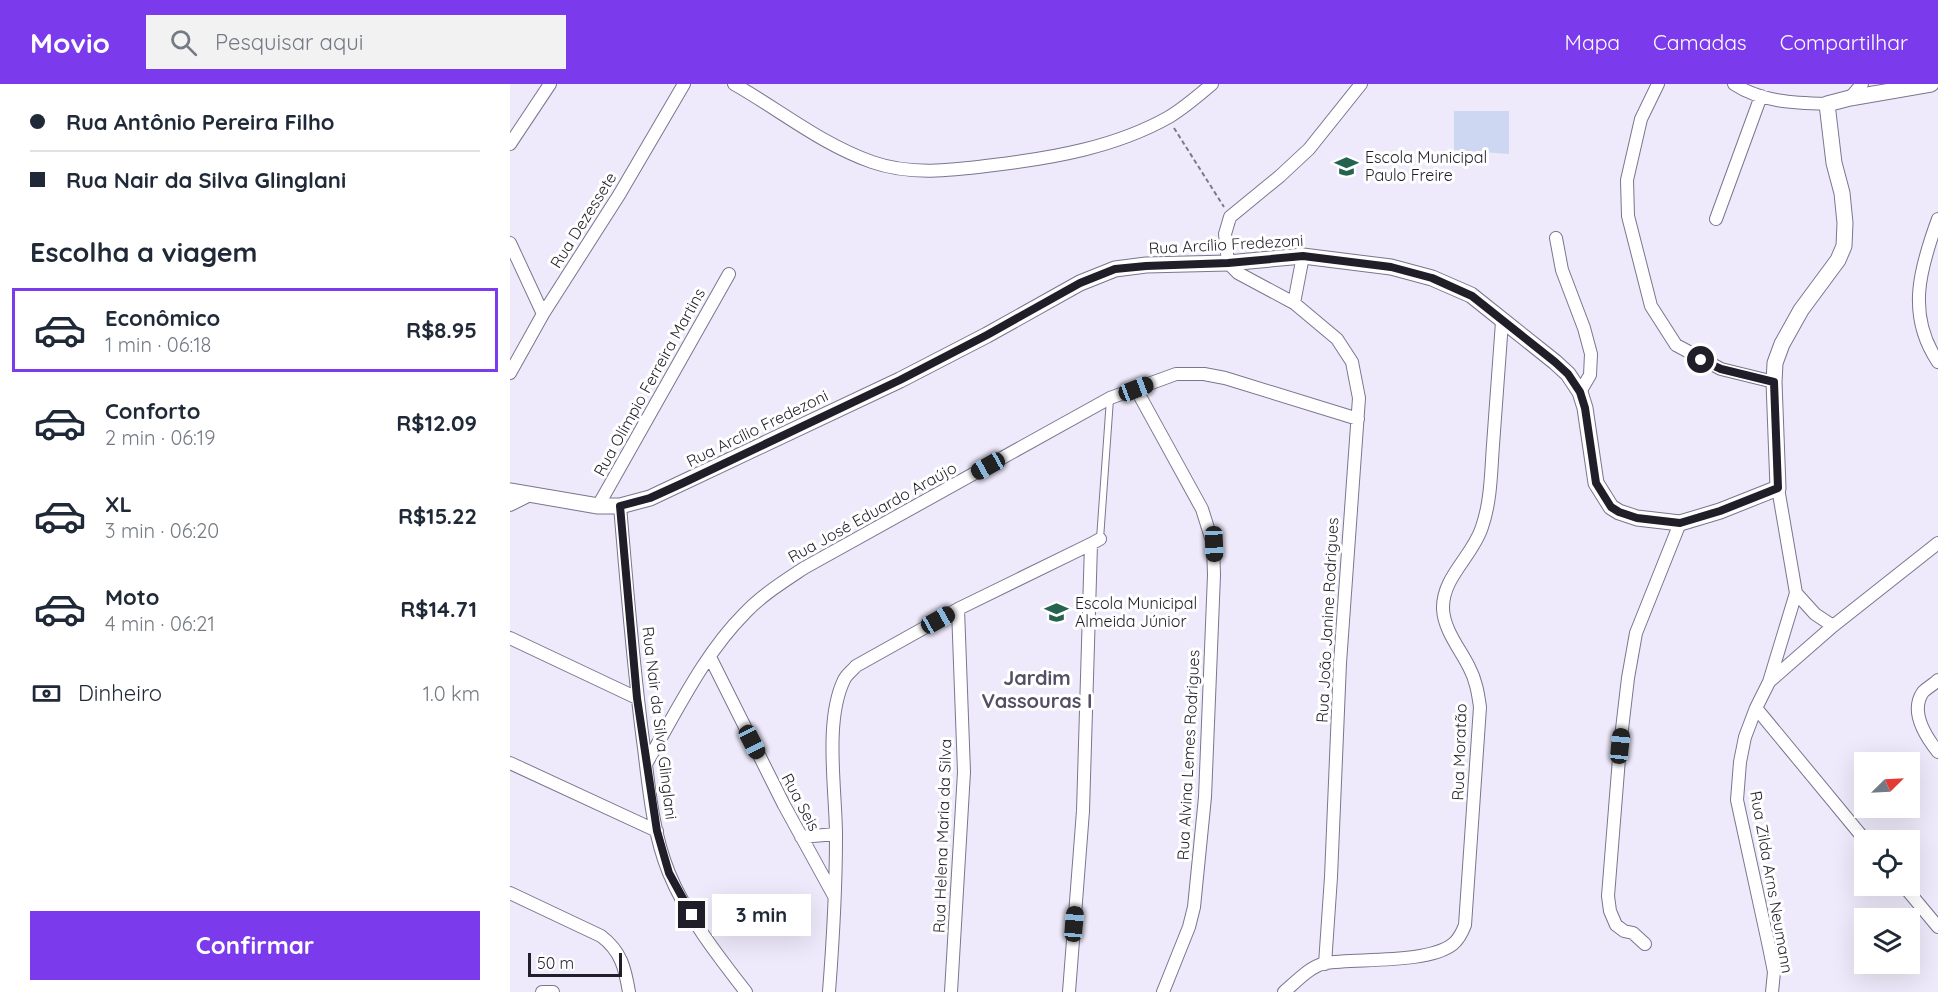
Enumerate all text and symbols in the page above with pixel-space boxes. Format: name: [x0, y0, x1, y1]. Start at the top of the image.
search box: [146, 15, 566, 69]
text: Movio: [30, 25, 110, 60]
icon: search: [167, 26, 200, 59]
text: Pesquisar aqui: [215, 28, 363, 56]
text: Mapa: [1565, 29, 1620, 55]
text: Camadas: [1653, 29, 1747, 55]
text: Compartilhar: [1780, 29, 1908, 55]
text: Rua Antônio Pereira Filho: [66, 108, 335, 136]
place label: Escola Municipal Paulo Freire: [1365, 147, 1487, 185]
school or university icon: Escola Municipal Paulo Freire: [1334, 153, 1360, 179]
text: Rua Nair da Silva Glinglani: [66, 166, 346, 194]
street label: Rua Dezessete: [546, 168, 620, 272]
street label: Rua Arcílio Fredezoni: [1148, 230, 1304, 258]
text: Escolha a viagem: [30, 235, 258, 269]
street label: Rua Olímpio Ferreira Martins: [589, 285, 709, 479]
icon: car: [33, 303, 87, 357]
text: Econômico: [105, 304, 220, 332]
text: R$8.95: [406, 316, 477, 344]
text: 1 min · 06:18: [105, 332, 211, 357]
route start: [1687, 346, 1714, 373]
car: [1116, 374, 1156, 404]
street label: Rua Arcílio Fredezoni: [683, 385, 831, 471]
icon: car: [33, 396, 87, 450]
text: Conforto: [105, 397, 200, 425]
text: R$12.09: [396, 409, 477, 437]
text: 2 min · 06:19: [105, 425, 215, 450]
car: [968, 449, 1008, 483]
street label: Rua José Eduardo Araújo: [784, 457, 960, 567]
icon: car: [33, 489, 87, 543]
text: XL: [105, 490, 132, 518]
text: R$15.22: [398, 502, 477, 530]
street label: Rua João Janine Rodrigues: [1312, 517, 1342, 723]
text: 3 min · 06:20: [105, 518, 219, 543]
car: [1204, 526, 1224, 562]
icon: car: [33, 582, 87, 636]
text: Moto: [105, 583, 159, 611]
place label: Escola Municipal Almeida Júnior: [1075, 593, 1197, 631]
text: R$14.71: [400, 595, 477, 623]
school or university icon: Escola Municipal Almeida Júnior: [1044, 599, 1070, 625]
car: [918, 603, 958, 637]
text: 4 min · 06:21: [105, 611, 215, 636]
street label: Rua Nair da Silva Glinglani: [638, 625, 682, 821]
street label: Rua Alvina Lemes Rodrigues: [1172, 649, 1204, 861]
district label: Jardim Vassouras I: [981, 665, 1093, 713]
icon: cash: [30, 677, 63, 710]
text: Dinheiro: [78, 679, 162, 707]
text: 1.0 km: [423, 681, 480, 706]
street label: Rua Moratão: [1447, 703, 1471, 801]
car: [736, 722, 768, 762]
car: [1609, 727, 1631, 765]
street label: Rua Helena Maria da Silva: [929, 739, 955, 933]
north arrow: [1854, 752, 1920, 818]
map controls: [1854, 752, 1920, 974]
street label: Rua Seis: [777, 770, 825, 834]
street label: Rua Zilda Arns Neumann: [1746, 789, 1798, 975]
button: locate: [1854, 830, 1920, 896]
callout: 3 min: [713, 894, 812, 936]
route end: [678, 901, 705, 928]
text: 3 min: [736, 902, 787, 927]
car: [1063, 905, 1085, 943]
button: layers: [1854, 908, 1920, 974]
button: Confirmar: [30, 911, 480, 980]
scale bar: [528, 950, 622, 978]
text: 50 m: [537, 953, 574, 973]

